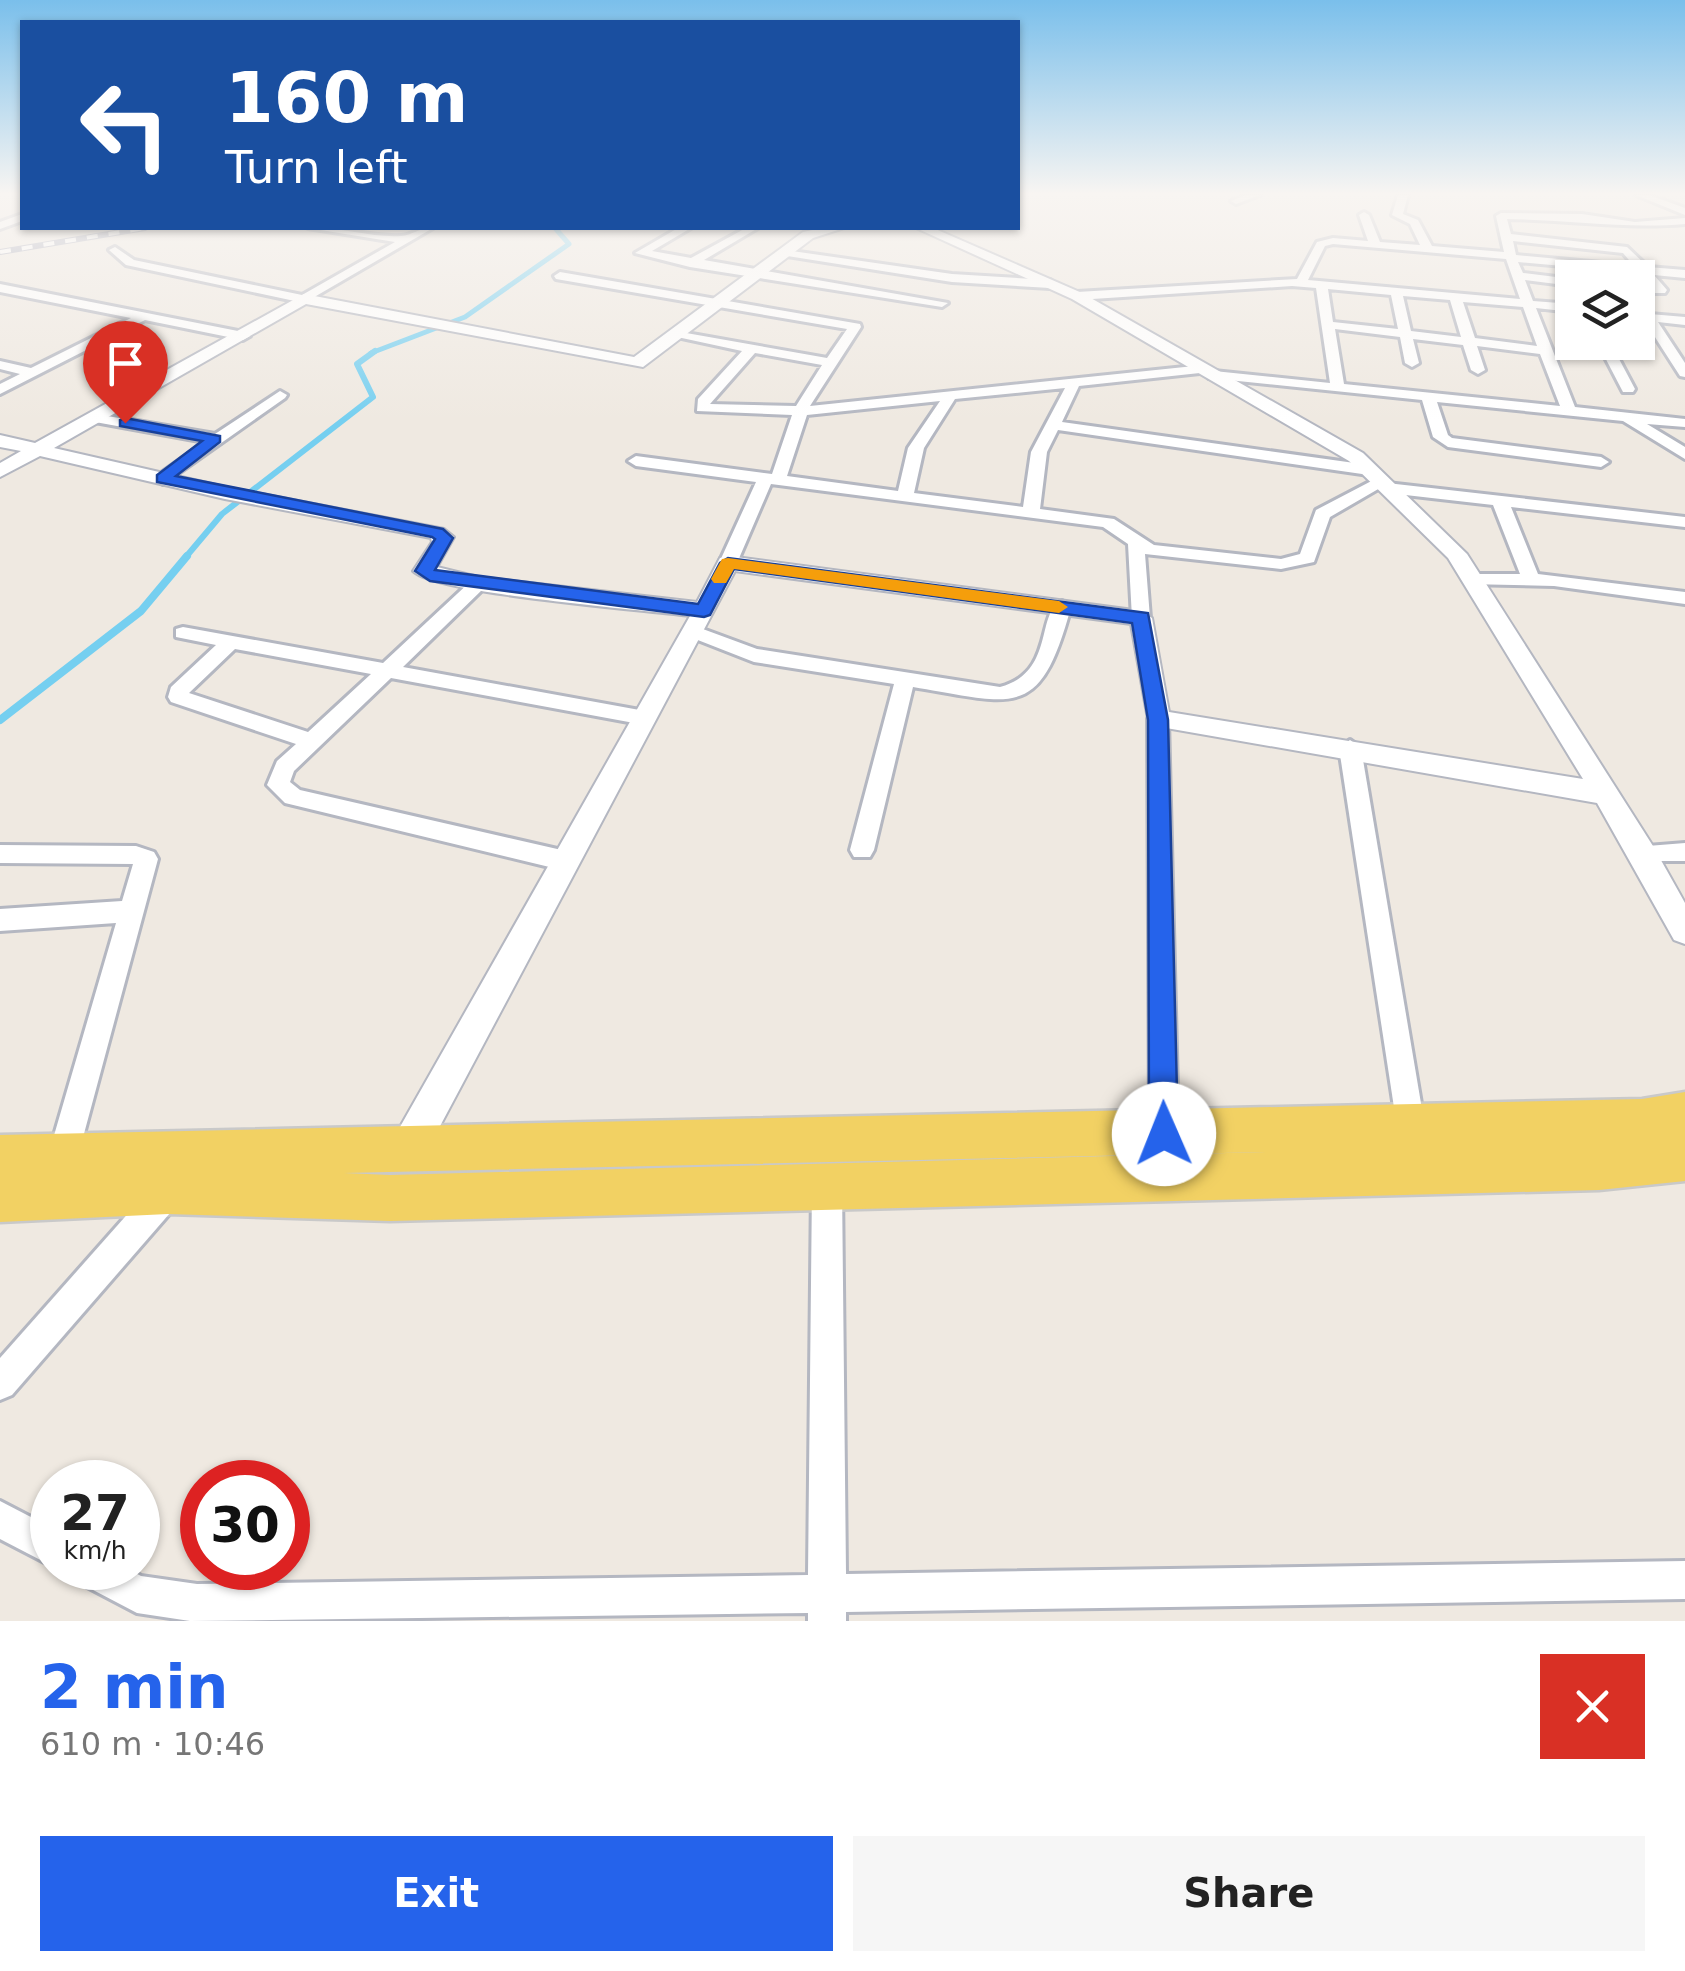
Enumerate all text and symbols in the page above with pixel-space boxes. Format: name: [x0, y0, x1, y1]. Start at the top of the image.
text: 160 m: [225, 57, 468, 139]
icon: left: [60, 60, 190, 190]
text: Turn left: [225, 141, 408, 194]
map controls: [1555, 260, 1655, 360]
button: layers: [1555, 260, 1655, 360]
pin: [83, 321, 168, 424]
icon: arrive: [98, 336, 153, 391]
position arrow: [1112, 1082, 1216, 1186]
speed limit sign: 30: [180, 1460, 310, 1590]
text: 27: [60, 1484, 130, 1542]
text: km/h: [63, 1536, 127, 1565]
text: 2 min: [40, 1652, 228, 1722]
button: close: [1540, 1654, 1645, 1759]
text: 610 m · 10:46: [40, 1725, 265, 1763]
button: Exit: [40, 1836, 833, 1951]
button: Share: [853, 1836, 1645, 1951]

